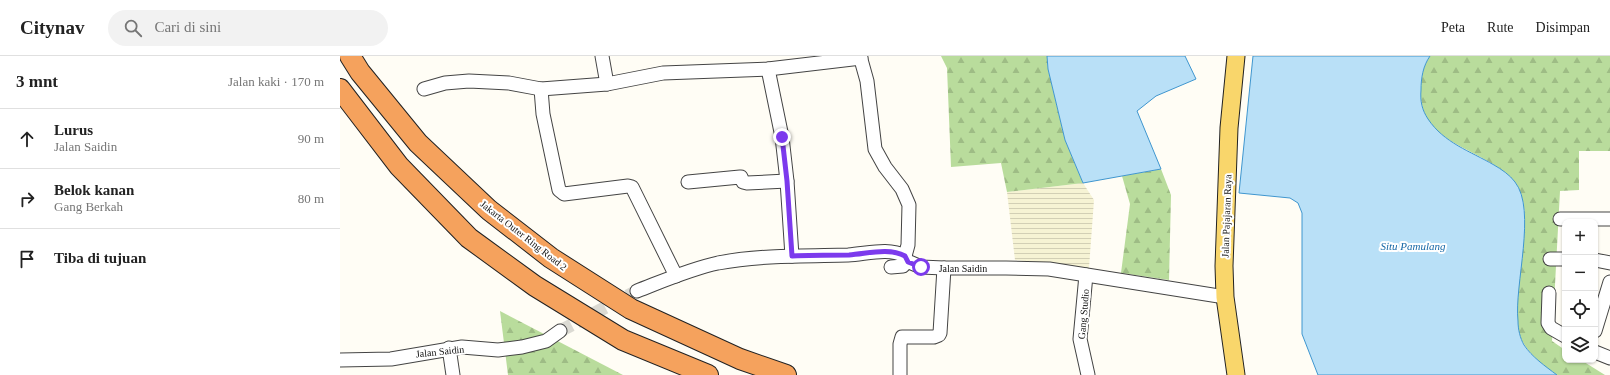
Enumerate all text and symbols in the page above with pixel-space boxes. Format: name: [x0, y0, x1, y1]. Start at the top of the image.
search box: [108, 10, 388, 46]
text: Citynav: [20, 17, 84, 38]
icon: search: [122, 17, 144, 39]
text: Cari di sini: [154, 19, 221, 35]
text: Peta: [1441, 20, 1465, 35]
text: Rute: [1487, 20, 1514, 35]
text: Disimpan: [1536, 20, 1590, 35]
text: 3 mnt: [16, 72, 58, 91]
text: Jalan kaki · 170 m: [228, 74, 324, 89]
text: Lurus: [54, 122, 93, 138]
icon: ahead: [16, 128, 38, 150]
route end: [773, 128, 791, 146]
text: 90 m: [298, 131, 324, 146]
text: Jalan Saidin: [54, 139, 117, 154]
street label: Jalan Pajajaran Raya: [1220, 174, 1233, 258]
text: Belok kanan: [54, 182, 134, 198]
icon: right: [16, 188, 38, 210]
text: 80 m: [298, 191, 324, 206]
street label: Jakarta Outer Ring Road 2: [478, 198, 569, 273]
text: Gang Berkah: [54, 199, 123, 214]
map controls: [1562, 219, 1598, 363]
button: +: [1562, 219, 1598, 255]
water label: Situ Pamulang: [1380, 240, 1446, 252]
icon: arrive: [16, 248, 38, 270]
text: Tiba di tujuan: [54, 250, 146, 266]
button: −: [1562, 255, 1598, 291]
route start: [912, 258, 930, 276]
street label: Jalan Saidin: [939, 263, 987, 274]
street label: Gang Studio: [1076, 289, 1091, 340]
button: locate: [1562, 291, 1598, 327]
button: layers: [1562, 327, 1598, 363]
street label: Jalan Saidin: [415, 343, 465, 360]

